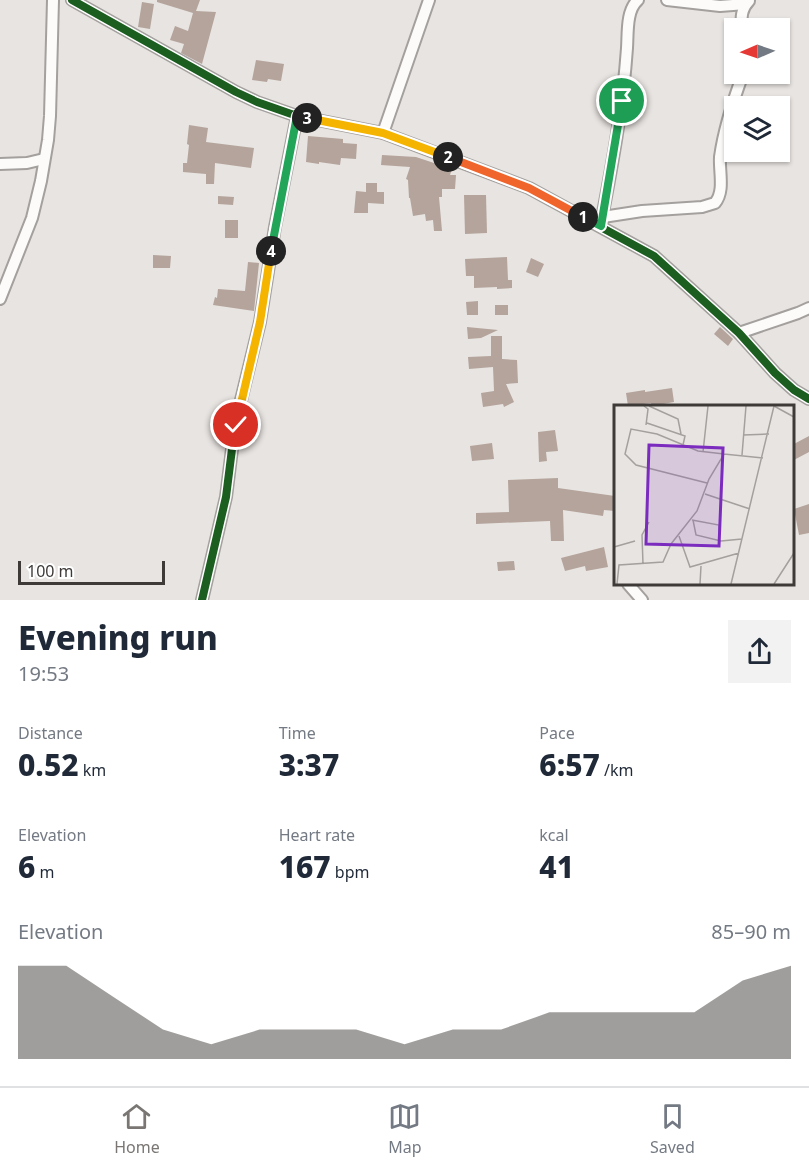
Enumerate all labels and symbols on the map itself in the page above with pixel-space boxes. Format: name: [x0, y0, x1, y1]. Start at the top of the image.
north arrow: [724, 18, 790, 84]
pin: [596, 75, 647, 126]
pin: 3: [292, 103, 322, 133]
pin: 2: [433, 142, 463, 172]
pin: 1: [568, 202, 598, 232]
pin: 4: [256, 236, 286, 266]
pin: [210, 399, 261, 450]
inset map: [614, 405, 794, 585]
scale bar: [18, 558, 165, 586]

